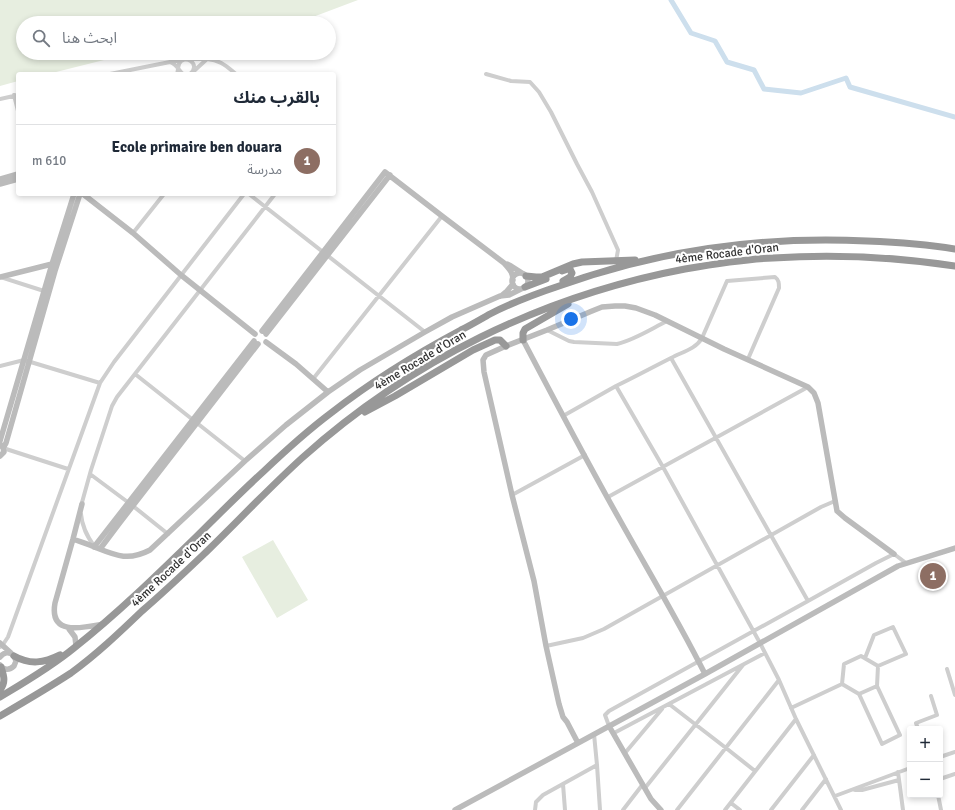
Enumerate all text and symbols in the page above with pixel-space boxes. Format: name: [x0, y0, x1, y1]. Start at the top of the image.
search box: [16, 16, 336, 60]
icon: search: [30, 27, 52, 49]
text: ابحث هنا: [62, 29, 117, 47]
text: بالقرب منك: [233, 87, 320, 108]
text: Ecole primaire ben douara: [111, 138, 282, 156]
text: 610 m: [32, 153, 66, 169]
text: 1: [303, 153, 311, 169]
text: مدرسة: [247, 162, 282, 178]
street label: 4ème Rocade d'Oran: [674, 240, 780, 267]
your location: [561, 309, 581, 329]
street label: 4ème Rocade d'Oran: [372, 327, 469, 394]
street label: 4ème Rocade d'Oran: [128, 528, 215, 610]
pin: 1: [920, 561, 946, 591]
map controls: [907, 726, 943, 798]
button: +: [907, 726, 943, 762]
button: −: [907, 762, 943, 798]

